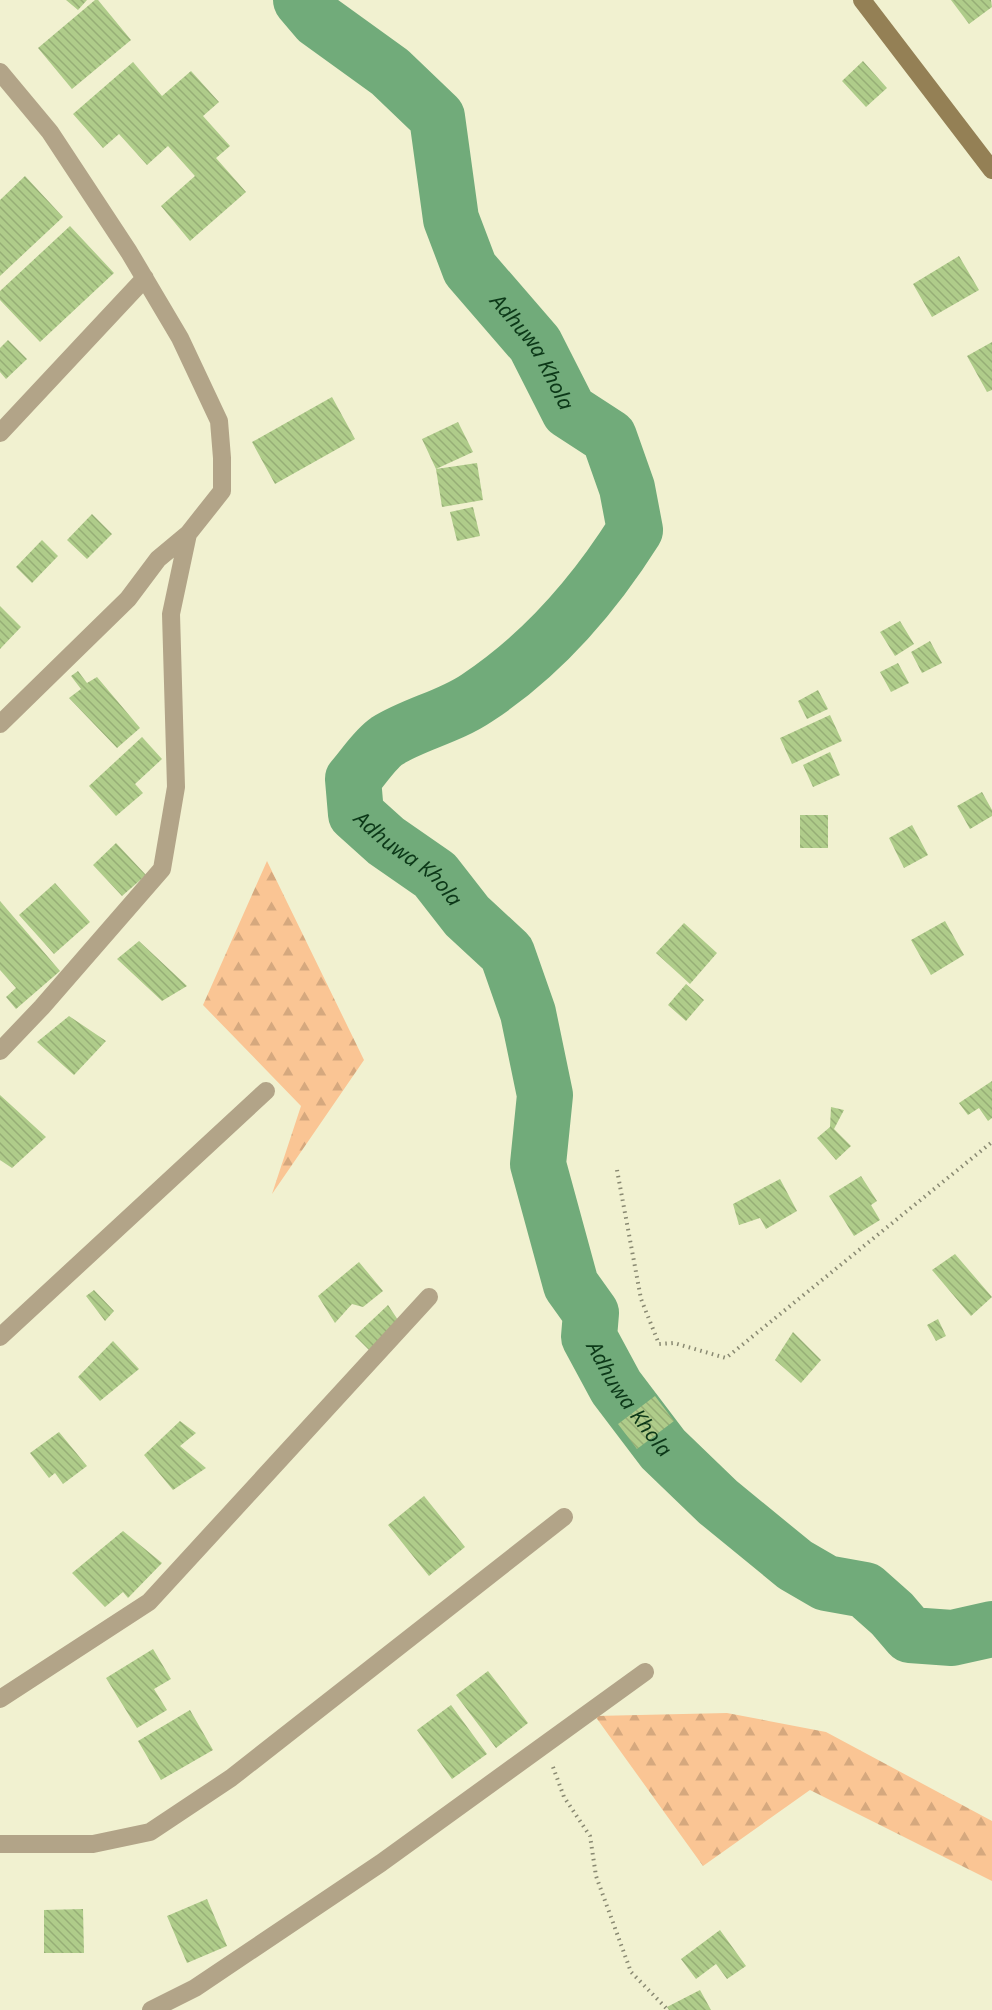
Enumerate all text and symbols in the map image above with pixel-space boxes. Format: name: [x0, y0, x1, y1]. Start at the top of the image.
water label: Adhuwa Khola: [483, 286, 581, 414]
water label: Adhuwa Khola: [347, 803, 469, 911]
water label: Adhuwa Khola: [580, 1334, 678, 1463]

